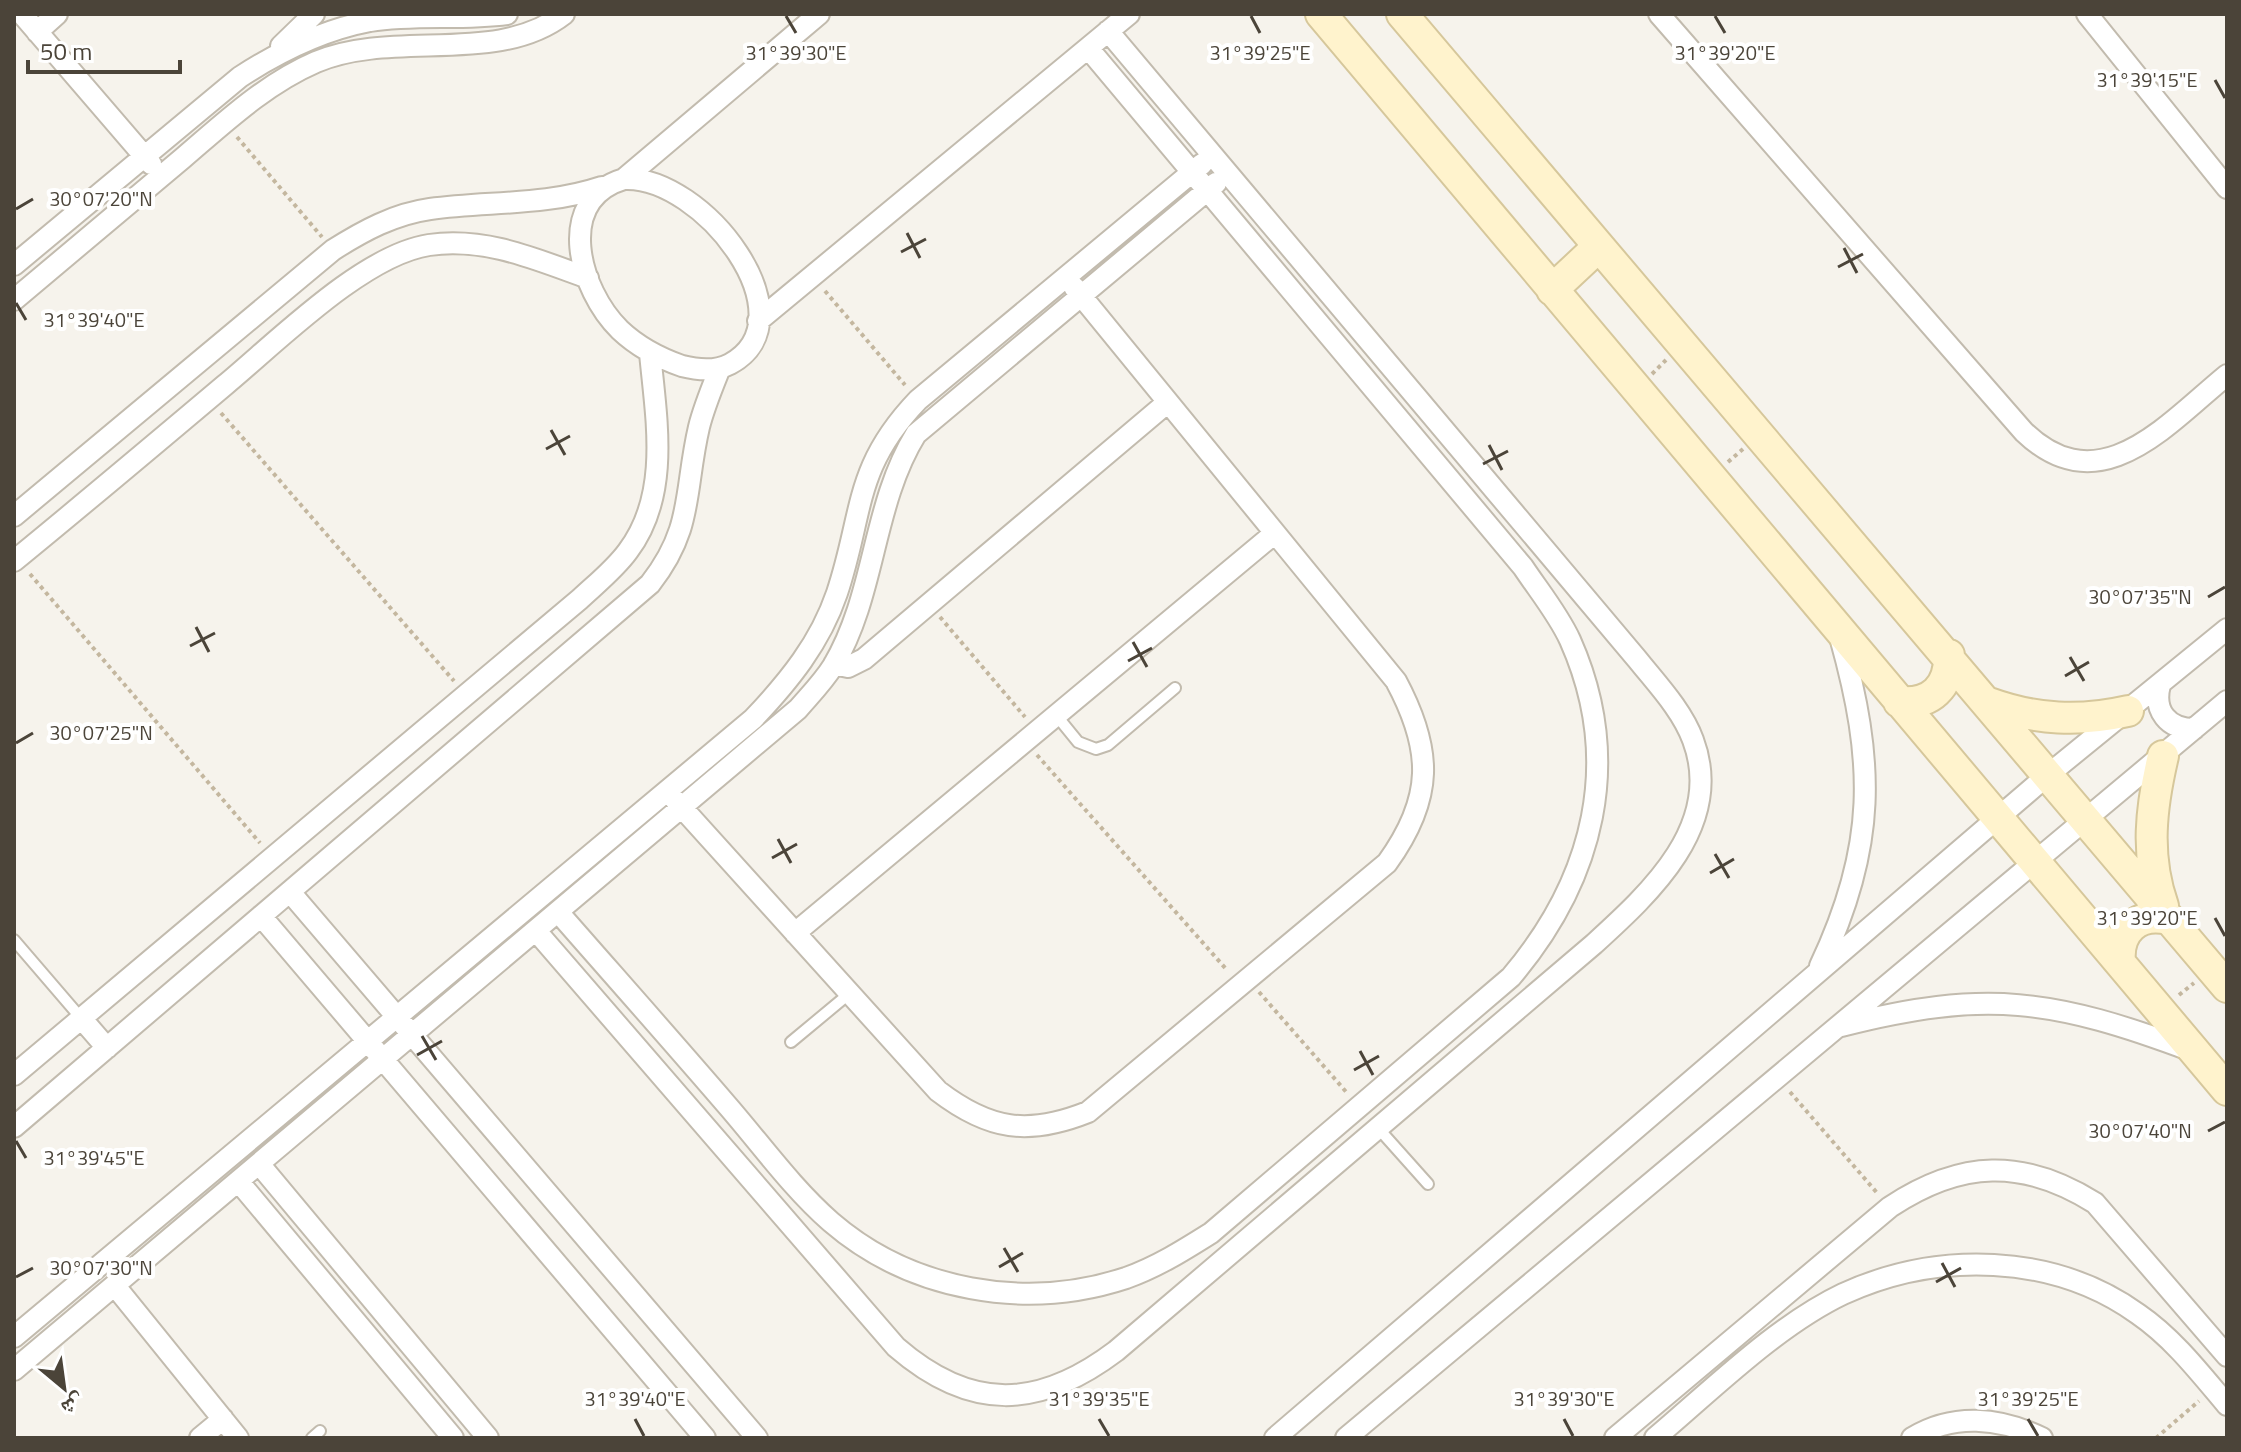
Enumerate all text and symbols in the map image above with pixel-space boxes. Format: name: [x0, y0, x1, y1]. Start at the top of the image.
scale bar: [28, 24, 180, 74]
text: 50 m: [40, 33, 92, 69]
text: 31°39'30"E: [745, 37, 847, 68]
text: 31°39'25"E: [1209, 37, 1311, 68]
text: 31°39'20"E: [1674, 37, 1776, 68]
text: 31°39'15"E: [2096, 64, 2198, 95]
text: 30°07'20"N: [49, 183, 153, 214]
text: 31°39'40"E: [43, 304, 145, 335]
text: 30°07'35"N: [2088, 581, 2192, 612]
text: 30°07'25"N: [49, 717, 153, 748]
text: 31°39'20"E: [2096, 902, 2198, 933]
text: 30°07'40"N: [2088, 1115, 2192, 1146]
text: 31°39'45"E: [43, 1142, 145, 1173]
text: 30°07'30"N: [49, 1252, 153, 1283]
north arrow: [24, 1348, 104, 1428]
text: 31°39'40"E: [584, 1383, 686, 1414]
text: 31°39'35"E: [1048, 1383, 1150, 1414]
text: 31°39'30"E: [1513, 1383, 1615, 1414]
text: 31°39'25"E: [1977, 1383, 2079, 1414]
text: ش: [55, 1385, 92, 1426]

